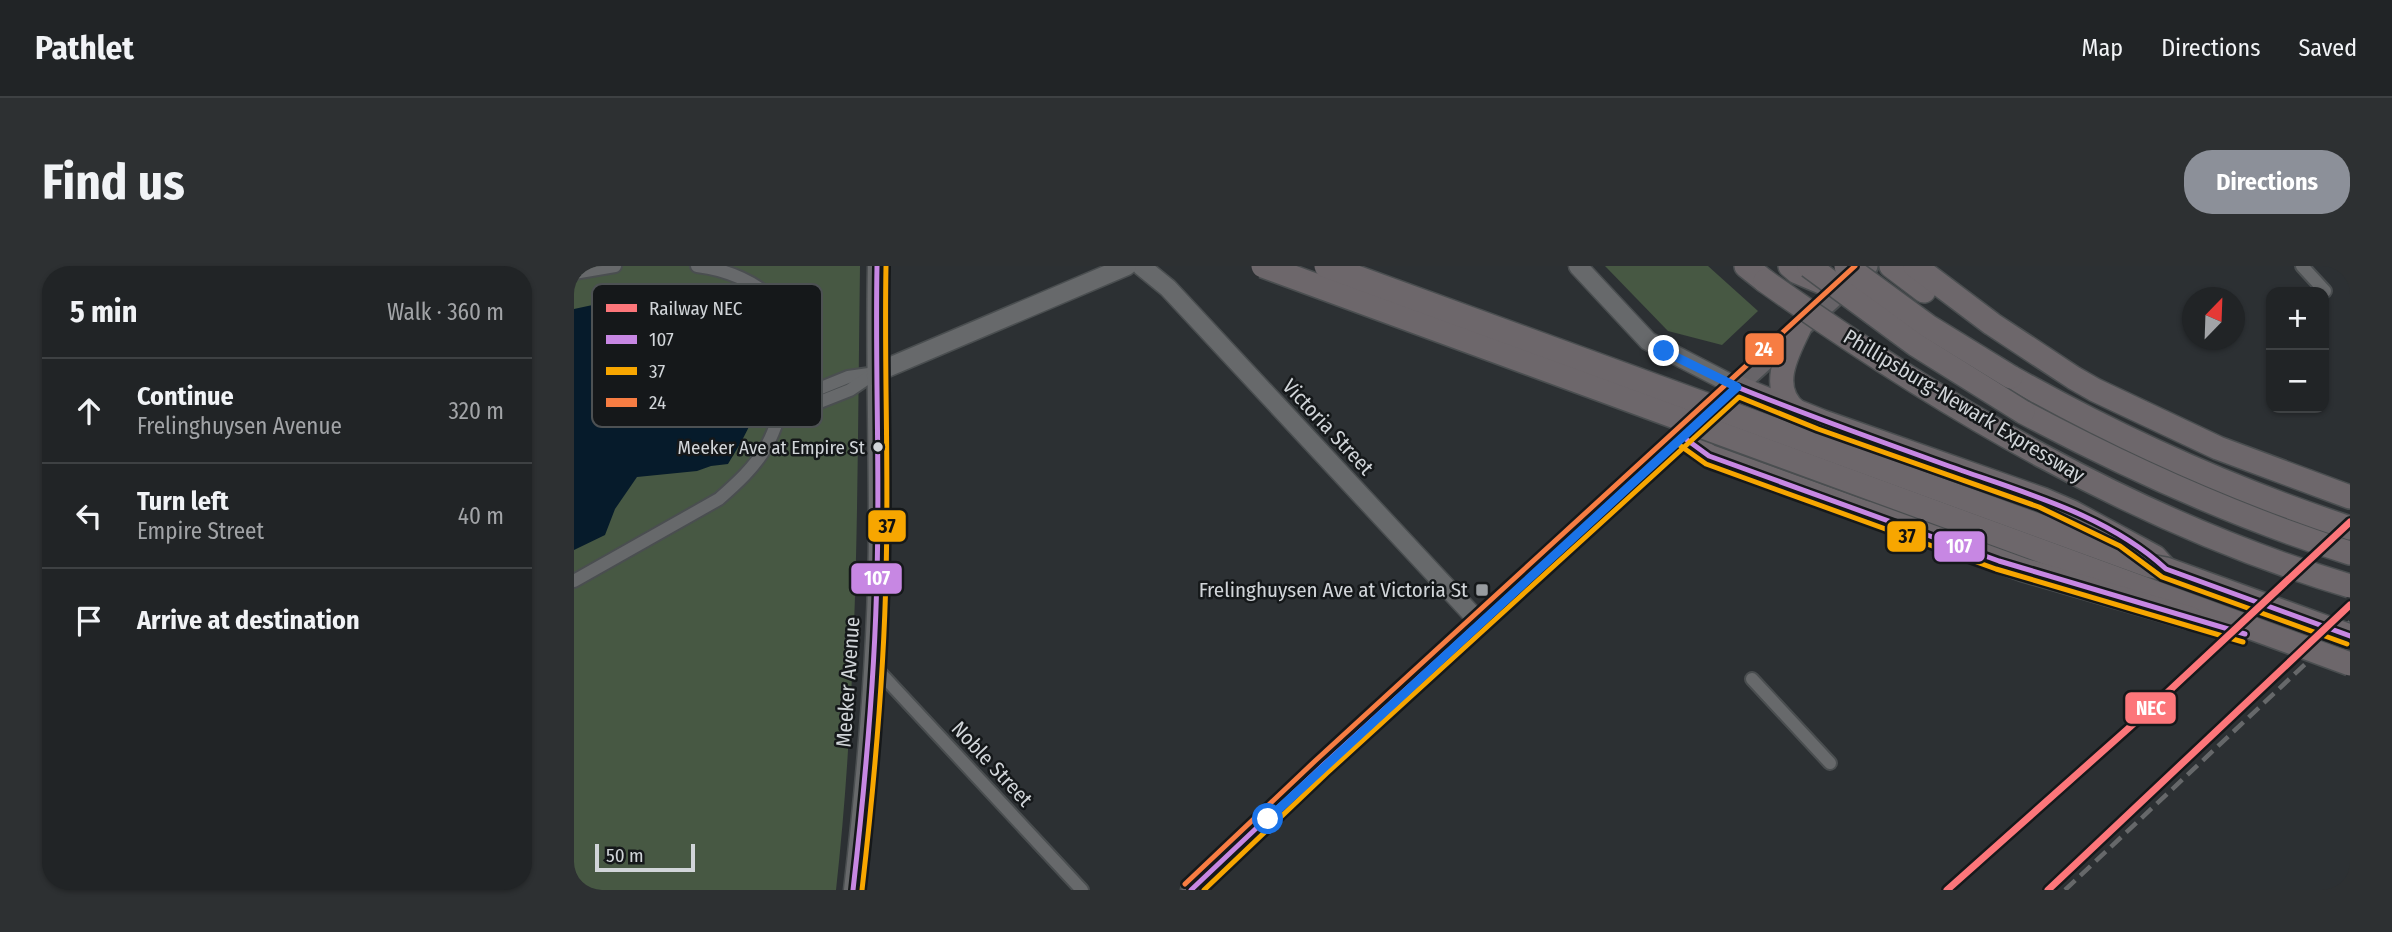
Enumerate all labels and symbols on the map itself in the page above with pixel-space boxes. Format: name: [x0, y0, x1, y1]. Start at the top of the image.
legend: [592, 284, 822, 427]
north arrow: [2182, 287, 2245, 350]
text: Railway NEC: [649, 297, 743, 320]
street label: Phillipsburg-Newark Expressway: [1839, 324, 2090, 489]
text: 107: [649, 328, 674, 351]
line badge: 24: [1744, 332, 1785, 366]
route end: [1648, 335, 1679, 366]
text: 24: [1754, 338, 1773, 361]
text: 37: [649, 360, 665, 383]
street label: Victoria Street: [1277, 373, 1379, 481]
text: 24: [649, 391, 666, 414]
place label: Meeker Ave at Empire St: [678, 436, 866, 459]
marker: Meeker Ave at Empire St: [871, 440, 885, 454]
line badge: 37: [867, 509, 907, 543]
text: 37: [878, 515, 896, 538]
line badge: 37: [1886, 520, 1927, 553]
text: 37: [1898, 525, 1916, 548]
line badge: 107: [1933, 530, 1986, 563]
text: 107: [1946, 535, 1972, 558]
line badge: 107: [850, 562, 903, 595]
text: 107: [864, 567, 890, 590]
place label: Frelinghuysen Ave at Victoria St: [1199, 577, 1468, 603]
marker: Frelinghuysen Ave at Victoria St: [1474, 582, 1490, 598]
street label: Meeker Avenue: [830, 616, 866, 748]
line badge: NEC: [2124, 691, 2177, 725]
text: NEC: [2136, 697, 2166, 720]
street label: Noble Street: [946, 716, 1038, 812]
route start: [1252, 803, 1283, 834]
scale bar: [595, 841, 695, 873]

